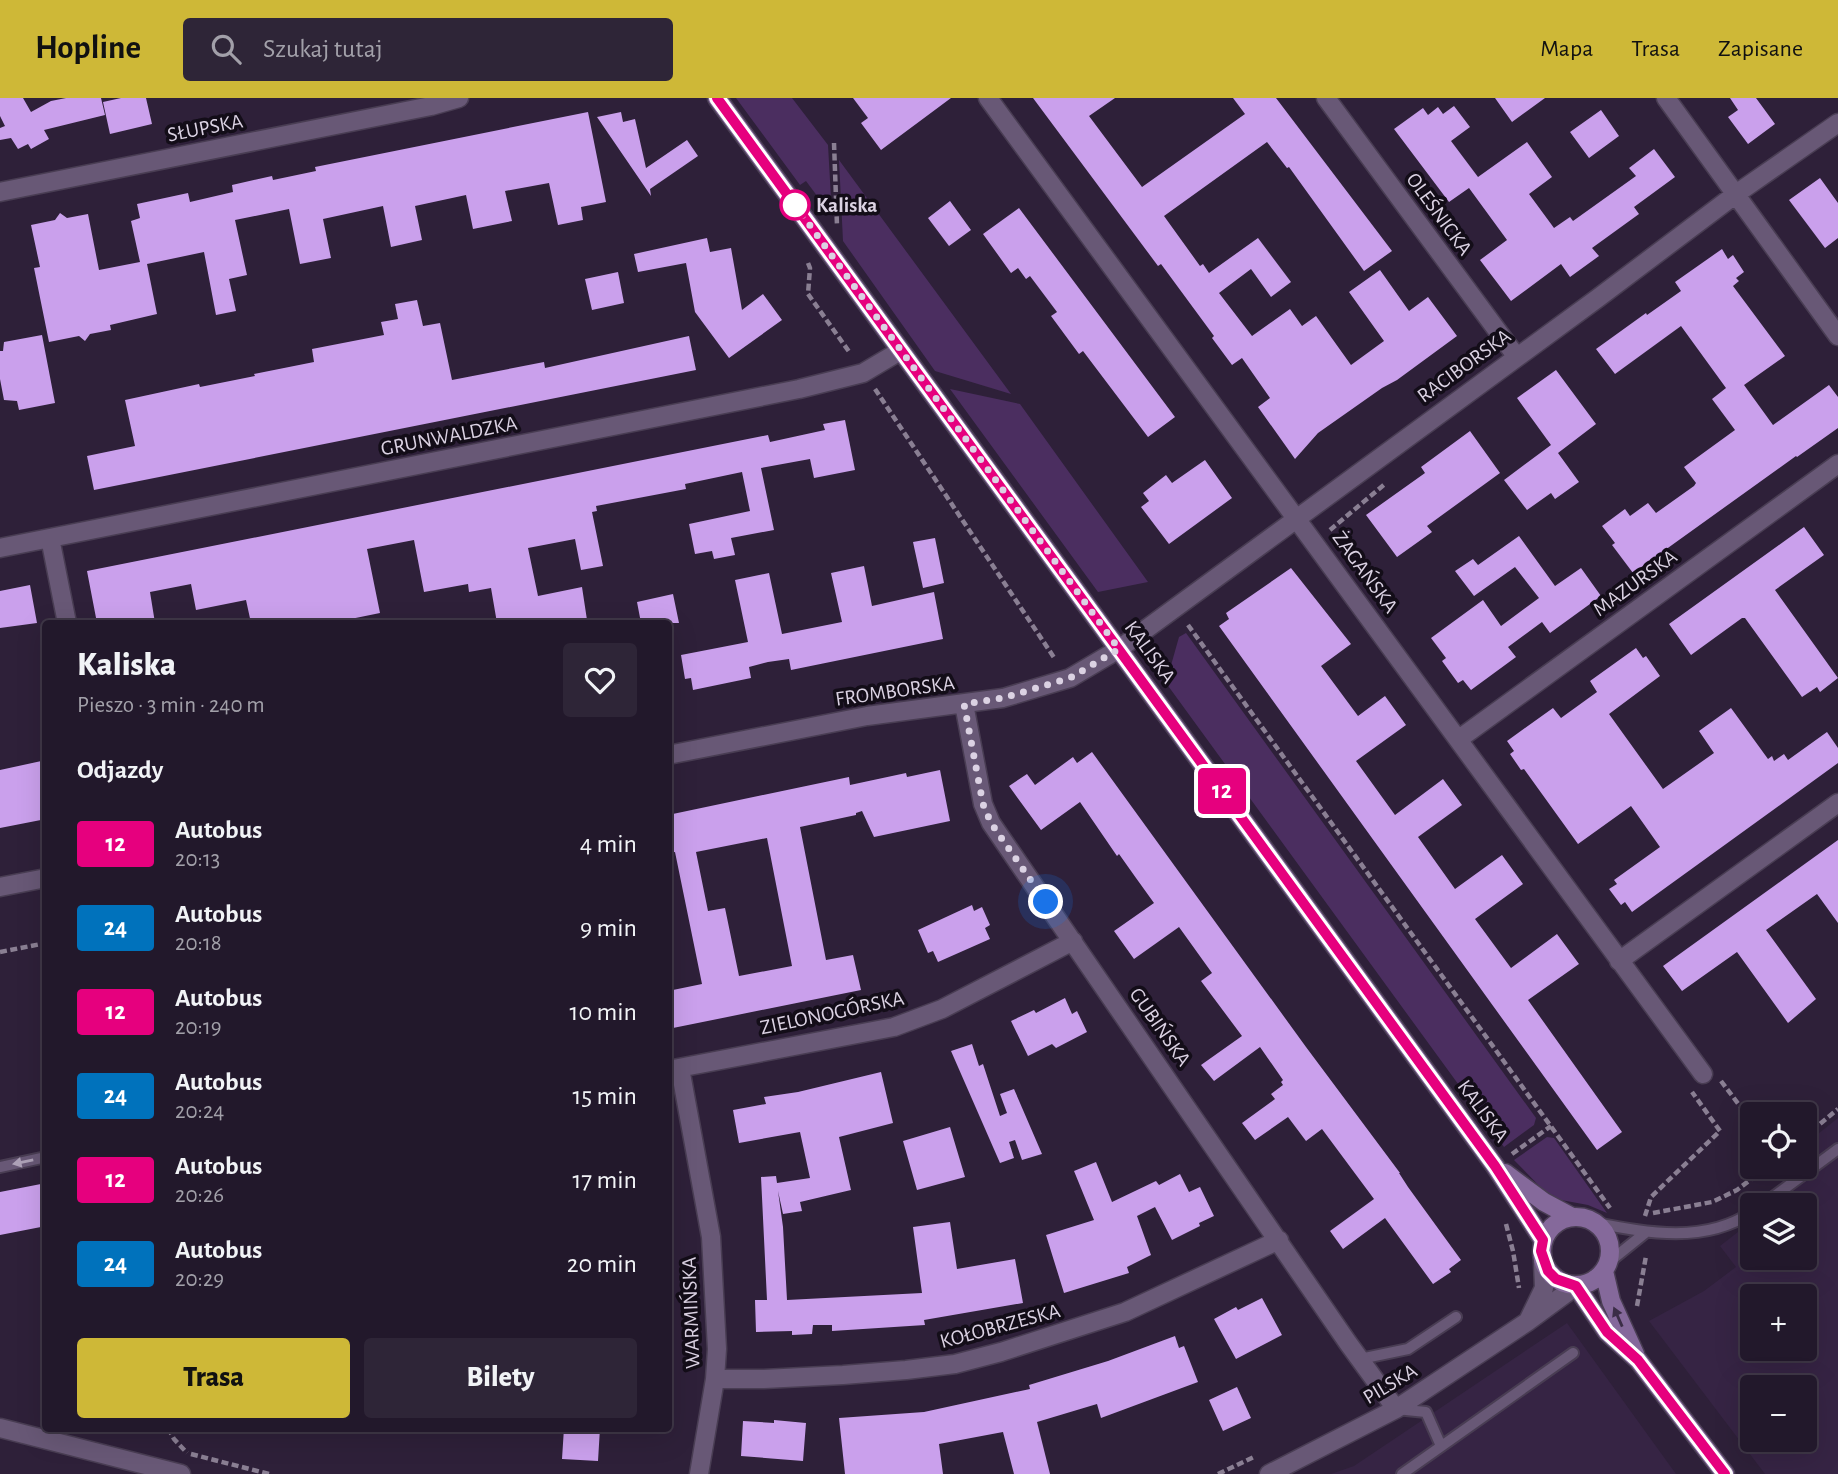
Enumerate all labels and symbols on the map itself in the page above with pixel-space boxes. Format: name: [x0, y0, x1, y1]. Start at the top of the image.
street label: SŁUPSKA: [165, 110, 245, 146]
street label: OLEŚNICKA: [1402, 167, 1478, 259]
marker: Kaliska: [780, 190, 810, 220]
place label: Kaliska: [816, 195, 877, 216]
street label: RACIBORSKA: [1413, 325, 1515, 407]
street label: GRUNWALDZKA: [379, 412, 519, 460]
street label: ŻAGAŃSKA: [1328, 526, 1403, 617]
street label: MAZURSKA: [1589, 546, 1681, 620]
street label: KALISKA: [1120, 617, 1180, 687]
street label: FROMBORSKA: [834, 672, 956, 710]
line badge: 12: [1190, 768, 1254, 814]
your location: [1028, 884, 1063, 919]
street label: GUBIŃSKA: [1125, 983, 1196, 1070]
street label: ZIELONOGÓRSKA: [758, 986, 906, 1039]
street label: KALISKA: [1453, 1076, 1513, 1146]
one-way arrow: [12, 1157, 34, 1168]
street label: WARMIŃSKA: [677, 1257, 703, 1369]
street label: KOŁOBRZESKA: [938, 1300, 1062, 1352]
one-way arrow: [1612, 1306, 1623, 1327]
street label: PILSKA: [1359, 1360, 1421, 1408]

